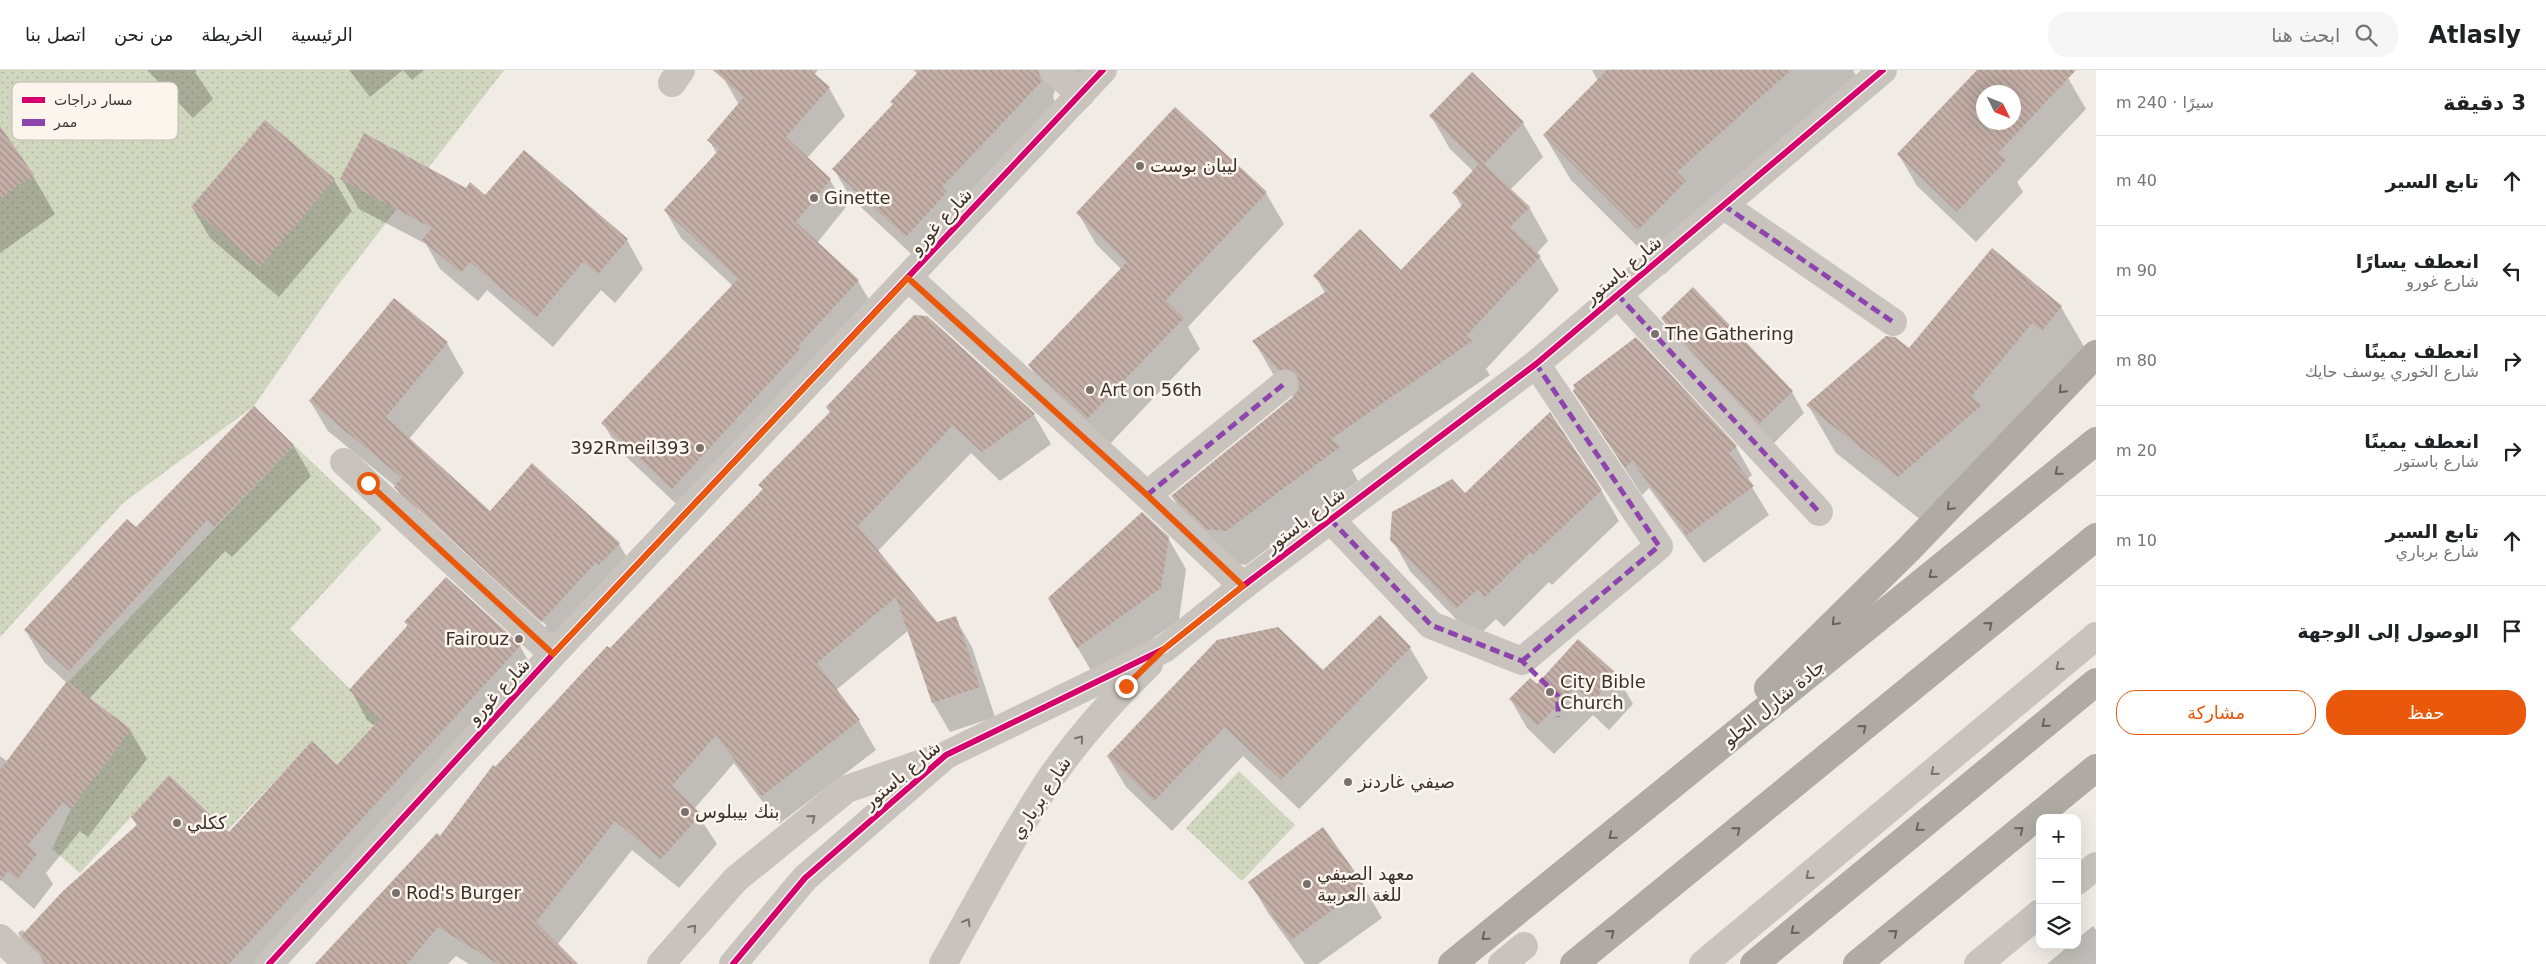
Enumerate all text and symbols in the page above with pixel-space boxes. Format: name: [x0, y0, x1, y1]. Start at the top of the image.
search box: [2048, 12, 2398, 57]
icon: search: [2352, 21, 2380, 49]
text: Atlasly: [2428, 21, 2521, 49]
text: اتصل بنا: [25, 24, 86, 45]
text: من نحن: [114, 24, 173, 45]
text: الخريطة: [201, 24, 263, 45]
text: الرئيسية: [291, 24, 353, 45]
text: ابحث هنا: [2271, 24, 2340, 46]
legend: [12, 82, 178, 140]
north arrow: [1976, 85, 2021, 130]
text: 3 دقيقة: [2443, 91, 2526, 115]
text: مسار دراجات: [54, 92, 132, 109]
text: سيرًا · 240 m: [2116, 93, 2214, 112]
text: ممر: [53, 114, 77, 131]
place label: ليبان بوست: [1150, 155, 1238, 177]
marker: ليبان بوست: [1134, 160, 1146, 172]
icon: ahead: [2498, 167, 2526, 195]
text: تابع السير: [2385, 170, 2479, 192]
text: 40 m: [2116, 171, 2157, 190]
street label: شارع غورو: [904, 184, 977, 259]
place label: Ginette: [824, 187, 891, 208]
marker: Ginette: [808, 192, 820, 204]
street label: شارع باستور: [1579, 231, 1666, 310]
text: انعطف يسارًا: [2356, 250, 2479, 272]
icon: left: [2498, 257, 2526, 285]
text: 90 m: [2116, 261, 2157, 280]
text: شارع غورو: [2406, 272, 2479, 291]
place label: The Gathering: [1664, 323, 1794, 344]
marker: The Gathering: [1649, 328, 1661, 340]
text: انعطف يمينًا: [2364, 340, 2479, 362]
icon: right: [2498, 347, 2526, 375]
text: 80 m: [2116, 351, 2157, 370]
text: شارع الخوري يوسف حايك: [2305, 362, 2479, 381]
place label: Art on 56th: [1100, 379, 1202, 400]
marker: Art on 56th: [1084, 384, 1096, 396]
one-way arrow: [2059, 384, 2068, 393]
text: انعطف يمينًا: [2364, 430, 2479, 452]
place label: 392Rmeil393: [570, 437, 690, 458]
icon: right: [2498, 437, 2526, 465]
text: 20 m: [2116, 441, 2157, 460]
marker: 392Rmeil393: [694, 442, 706, 454]
text: شارع باستور: [2395, 452, 2479, 471]
one-way arrow: [2055, 466, 2064, 475]
route start: [357, 472, 380, 495]
street label: شارع باستور: [1260, 483, 1349, 558]
one-way arrow: [1947, 501, 1956, 510]
text: تابع السير: [2385, 520, 2479, 542]
icon: ahead: [2498, 527, 2526, 555]
text: 10 m: [2116, 531, 2157, 550]
text: شارع برباري: [2396, 542, 2479, 561]
one-way arrow: [1929, 569, 1938, 577]
one-way arrow: [1832, 616, 1841, 625]
icon: arrive: [2498, 617, 2526, 645]
text: الوصول إلى الوجهة: [2297, 620, 2479, 642]
one-way arrow: [1983, 622, 1992, 630]
place label: Fairouz: [445, 628, 509, 649]
marker: Fairouz: [513, 633, 525, 645]
street label: شارع غورو: [462, 654, 535, 729]
street label: جادة شارل الحلو: [1718, 655, 1830, 752]
one-way arrow: [2055, 662, 2064, 671]
place label: City Bible Church: [1560, 671, 1646, 713]
route end: [1115, 675, 1138, 698]
marker: City Bible Church: [1544, 686, 1556, 698]
button: مشاركة: [2116, 690, 2316, 735]
button: حفظ: [2326, 690, 2526, 735]
one-way arrow: [2042, 719, 2051, 727]
one-way arrow: [1857, 725, 1866, 733]
street label: شارع باستور: [858, 736, 945, 815]
one-way arrow: [1075, 736, 1083, 745]
street label: شارع برباري: [1006, 753, 1076, 843]
one-way arrow: [1931, 766, 1940, 774]
place label: صيفي غاردنز: [1357, 771, 1455, 793]
marker: صيفي غاردنز: [1342, 776, 1354, 788]
place label: بنك بيبلوس: [695, 801, 779, 823]
marker: بنك بيبلوس: [679, 806, 691, 818]
place label: ككلي: [187, 812, 227, 834]
map controls: [2036, 814, 2081, 949]
button: +: [2036, 814, 2081, 859]
one-way arrow: [806, 815, 815, 823]
marker: ككلي: [171, 817, 183, 829]
one-way arrow: [1916, 822, 1925, 831]
one-way arrow: [1732, 827, 1741, 836]
one-way arrow: [2014, 828, 2023, 836]
one-way arrow: [1608, 830, 1617, 839]
button: −: [2036, 859, 2081, 904]
place label: معهد الصيفي للغة العربية: [1317, 863, 1414, 906]
one-way arrow: [1806, 870, 1815, 879]
marker: معهد الصيفي للغة العربية: [1301, 878, 1313, 890]
place label: Rod's Burger: [406, 882, 522, 903]
marker: Rod's Burger: [390, 887, 402, 899]
button: layers: [2036, 904, 2081, 949]
one-way arrow: [961, 918, 971, 927]
one-way arrow: [687, 924, 696, 933]
one-way arrow: [1791, 925, 1800, 934]
one-way arrow: [1606, 930, 1615, 939]
one-way arrow: [1889, 930, 1898, 939]
one-way arrow: [1482, 932, 1491, 940]

